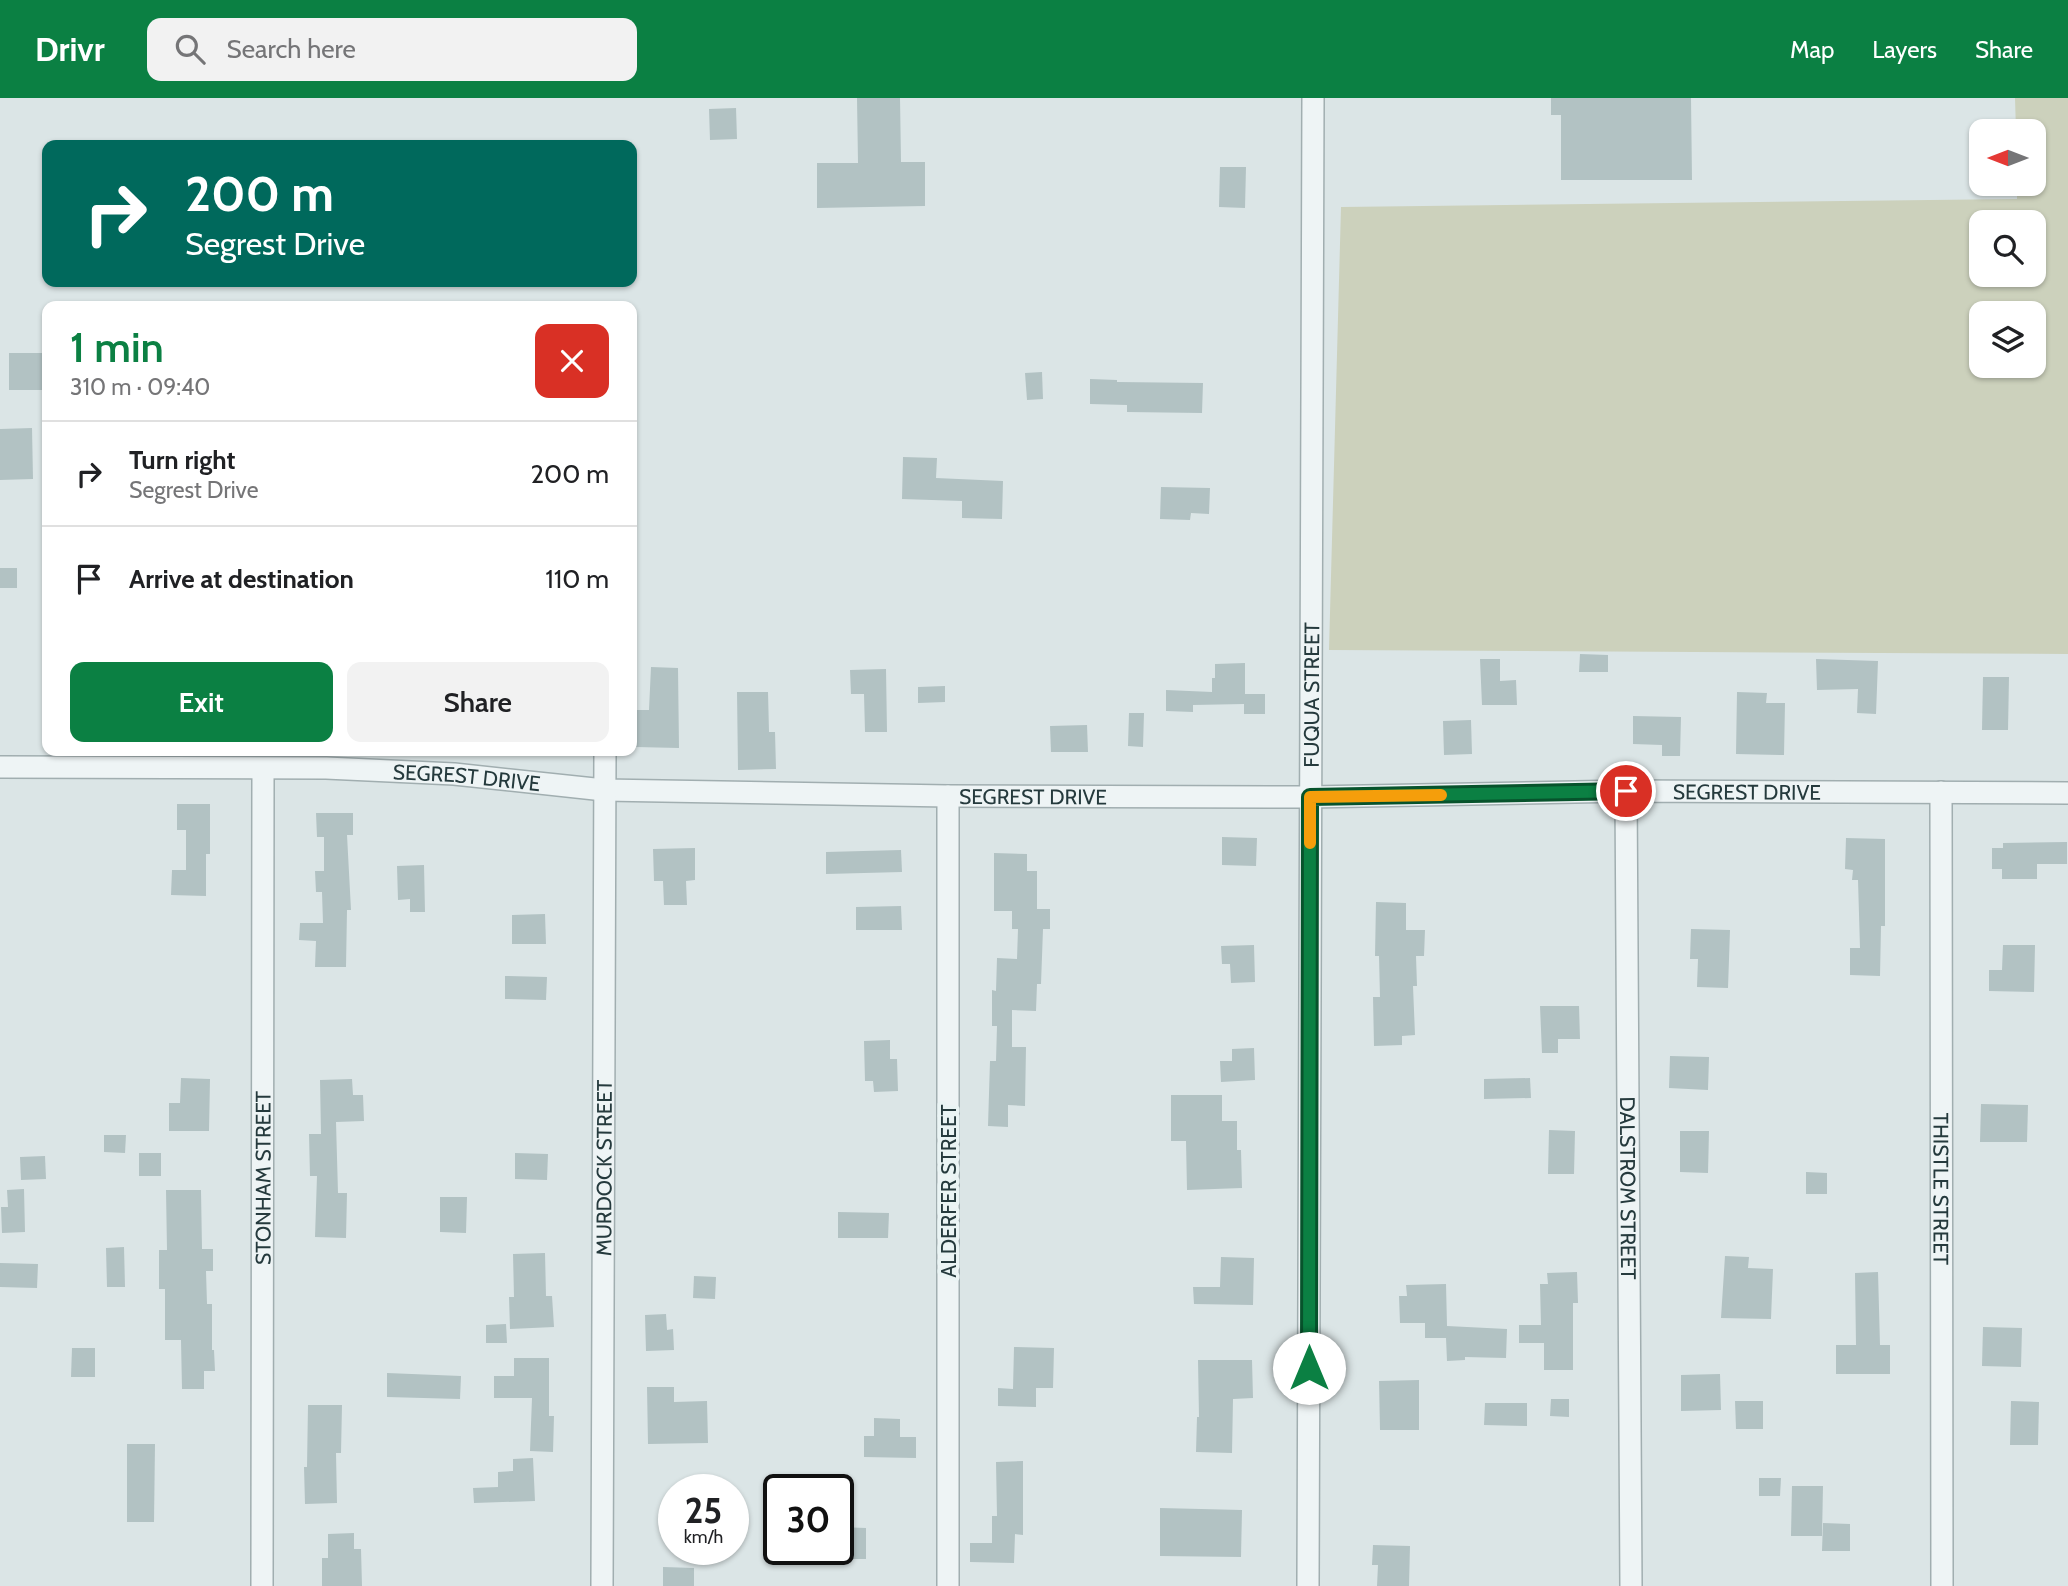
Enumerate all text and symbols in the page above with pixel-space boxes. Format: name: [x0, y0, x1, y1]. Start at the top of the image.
search box: [147, 18, 637, 81]
text: Drivr: [35, 29, 105, 69]
icon: search: [171, 30, 209, 68]
text: Search here: [227, 33, 356, 65]
text: Map: [1790, 35, 1834, 64]
text: Layers: [1872, 35, 1937, 64]
text: Share: [1975, 35, 2033, 64]
north arrow: [1969, 119, 2046, 196]
map controls: [1969, 119, 2046, 378]
text: 200 m: [185, 164, 334, 223]
icon: right: [70, 168, 161, 259]
button: search: [1969, 210, 2046, 287]
text: Segrest Drive: [185, 224, 365, 263]
button: layers: [1969, 301, 2046, 378]
text: 1 min: [70, 321, 164, 373]
button: close: [535, 324, 609, 398]
text: 310 m · 09:40: [70, 373, 210, 401]
text: Turn right: [129, 444, 235, 476]
icon: right: [70, 455, 108, 493]
text: 200 m: [530, 458, 609, 490]
text: Segrest Drive: [129, 476, 258, 504]
icon: arrive: [70, 560, 108, 598]
text: Arrive at destination: [129, 563, 354, 595]
text: 110 m: [545, 563, 609, 595]
street label: FUQUA STREET: [1298, 622, 1324, 768]
button: Exit: [70, 662, 333, 742]
button: Share: [347, 662, 609, 742]
street label: SEGREST DRIVE: [392, 759, 542, 796]
pin: [1596, 761, 1656, 821]
icon: arrive: [1607, 772, 1645, 810]
street label: SEGREST DRIVE: [1673, 779, 1821, 804]
street label: SEGREST DRIVE: [959, 784, 1107, 809]
street label: MURDOCK STREET: [591, 1080, 616, 1256]
street label: STONHAM STREET: [250, 1091, 275, 1265]
street label: DALSTROM STREET: [1615, 1096, 1642, 1280]
street label: ALDERFER STREET: [936, 1104, 961, 1278]
street label: THISTLE STREET: [1929, 1113, 1954, 1265]
position arrow: [1272, 1331, 1346, 1405]
speed limit sign: 30: [763, 1474, 854, 1565]
text: 25: [685, 1489, 722, 1532]
text: km/h: [684, 1526, 723, 1548]

